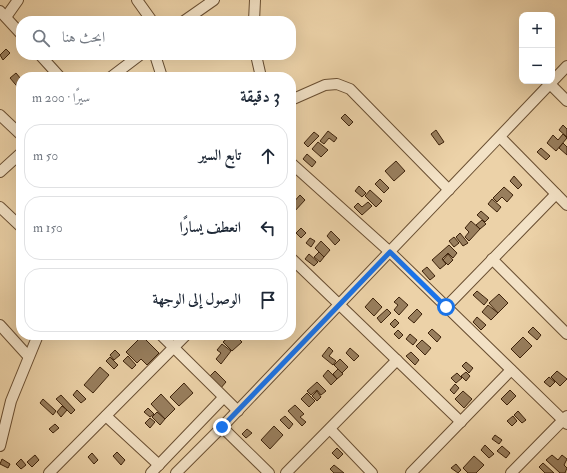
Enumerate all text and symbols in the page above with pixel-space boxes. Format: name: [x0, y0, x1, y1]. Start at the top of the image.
map controls: [519, 12, 555, 84]
button: +: [519, 12, 555, 48]
search box: [16, 16, 296, 60]
icon: search: [30, 27, 52, 49]
text: ابحث هنا: [62, 28, 105, 47]
button: −: [519, 48, 555, 84]
text: 3 دقيقة: [240, 86, 280, 107]
text: سيرًا · 200 m: [32, 90, 90, 106]
icon: ahead: [257, 145, 279, 167]
text: تابع السير: [199, 146, 241, 165]
text: 50 m: [33, 148, 58, 164]
icon: left: [257, 217, 279, 239]
text: انعطف يسارًا: [180, 218, 241, 237]
text: 150 m: [33, 220, 63, 236]
icon: arrive: [257, 289, 279, 311]
text: الوصول إلى الوجهة: [153, 290, 241, 309]
route start: [437, 298, 455, 316]
route end: [213, 418, 231, 436]

